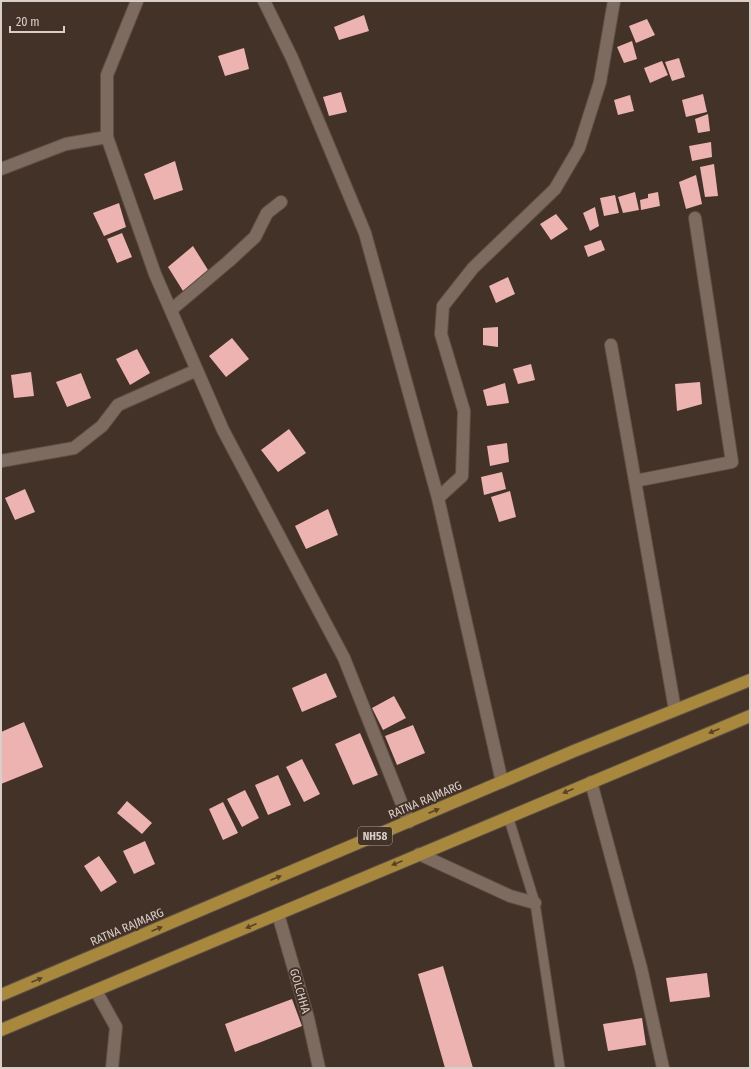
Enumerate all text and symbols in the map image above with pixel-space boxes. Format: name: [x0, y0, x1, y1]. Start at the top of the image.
scale bar: [10, 8, 64, 34]
text: 20 m: [16, 15, 40, 29]
one-way arrow: [708, 727, 720, 734]
street label: RATNA RAJMARG: [386, 778, 464, 822]
one-way arrow: [562, 788, 574, 795]
one-way arrow: [429, 808, 440, 814]
road number: NH58: [358, 827, 392, 845]
one-way arrow: [390, 861, 402, 867]
one-way arrow: [271, 875, 282, 881]
street label: RATNA RAJMARG: [88, 905, 166, 949]
one-way arrow: [245, 923, 257, 929]
one-way arrow: [151, 926, 162, 932]
street label: GOLCHHA: [287, 967, 313, 1016]
one-way arrow: [31, 977, 42, 983]

